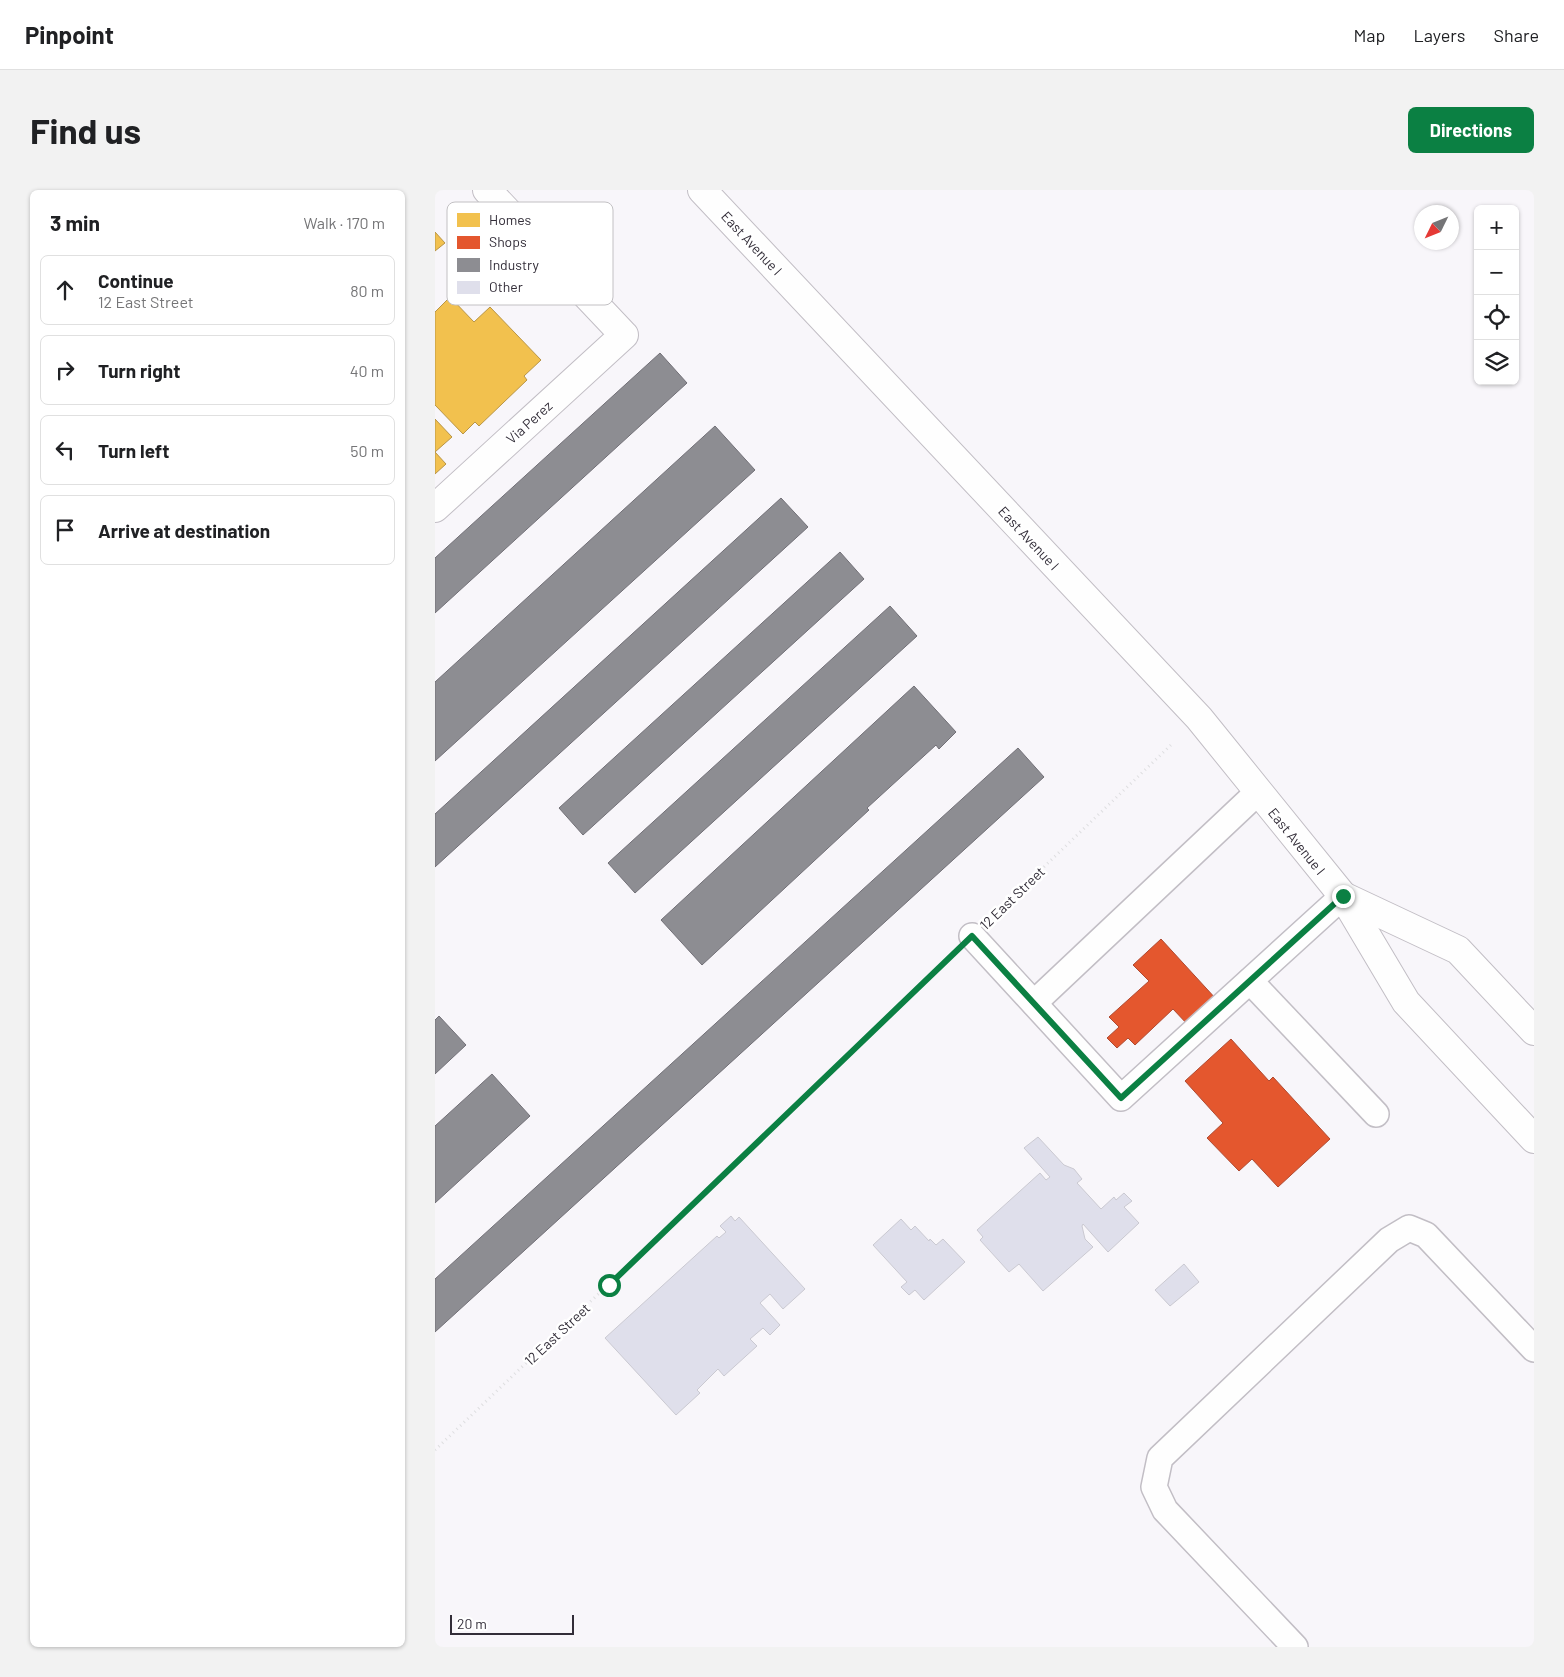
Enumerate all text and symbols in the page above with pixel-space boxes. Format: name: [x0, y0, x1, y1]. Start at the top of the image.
text: Pinpoint: [25, 20, 114, 49]
text: Map: [1353, 24, 1385, 46]
text: Layers: [1413, 24, 1466, 46]
text: Share: [1494, 24, 1539, 46]
button: Directions: [1408, 107, 1534, 153]
text: Find us: [30, 109, 141, 151]
legend: [447, 202, 613, 305]
north arrow: [1414, 205, 1459, 250]
map controls: [1474, 205, 1519, 385]
button: +: [1474, 205, 1519, 250]
street label: East Avenue I: [718, 208, 786, 278]
text: 3 min: [50, 210, 100, 235]
text: Homes: [489, 211, 532, 228]
text: Walk · 170 m: [303, 213, 385, 232]
text: Shops: [489, 233, 527, 250]
button: −: [1474, 250, 1519, 295]
text: Industry: [489, 256, 540, 273]
text: Continue: [98, 269, 174, 292]
icon: ahead: [51, 276, 79, 304]
text: Other: [489, 278, 523, 295]
text: 80 m: [350, 281, 384, 300]
text: 12 East Street: [98, 292, 194, 311]
button: locate: [1474, 295, 1519, 340]
button: layers: [1474, 340, 1519, 385]
icon: right: [51, 356, 79, 384]
text: Turn right: [98, 359, 180, 382]
text: 40 m: [350, 361, 384, 380]
street label: Via Perez: [503, 397, 555, 447]
icon: left: [51, 436, 79, 464]
text: Turn left: [98, 439, 169, 462]
text: 50 m: [350, 441, 384, 460]
street label: East Avenue I: [995, 503, 1063, 573]
icon: arrive: [51, 516, 79, 544]
text: Arrive at destination: [98, 519, 270, 542]
street label: East Avenue I: [1265, 804, 1329, 878]
street label: 12 East Street: [976, 863, 1048, 933]
route end: [1332, 885, 1355, 908]
route start: [598, 1274, 621, 1297]
street label: 12 East Street: [521, 1299, 593, 1369]
scale bar: [450, 1612, 574, 1635]
text: 20 m: [457, 1615, 487, 1632]

